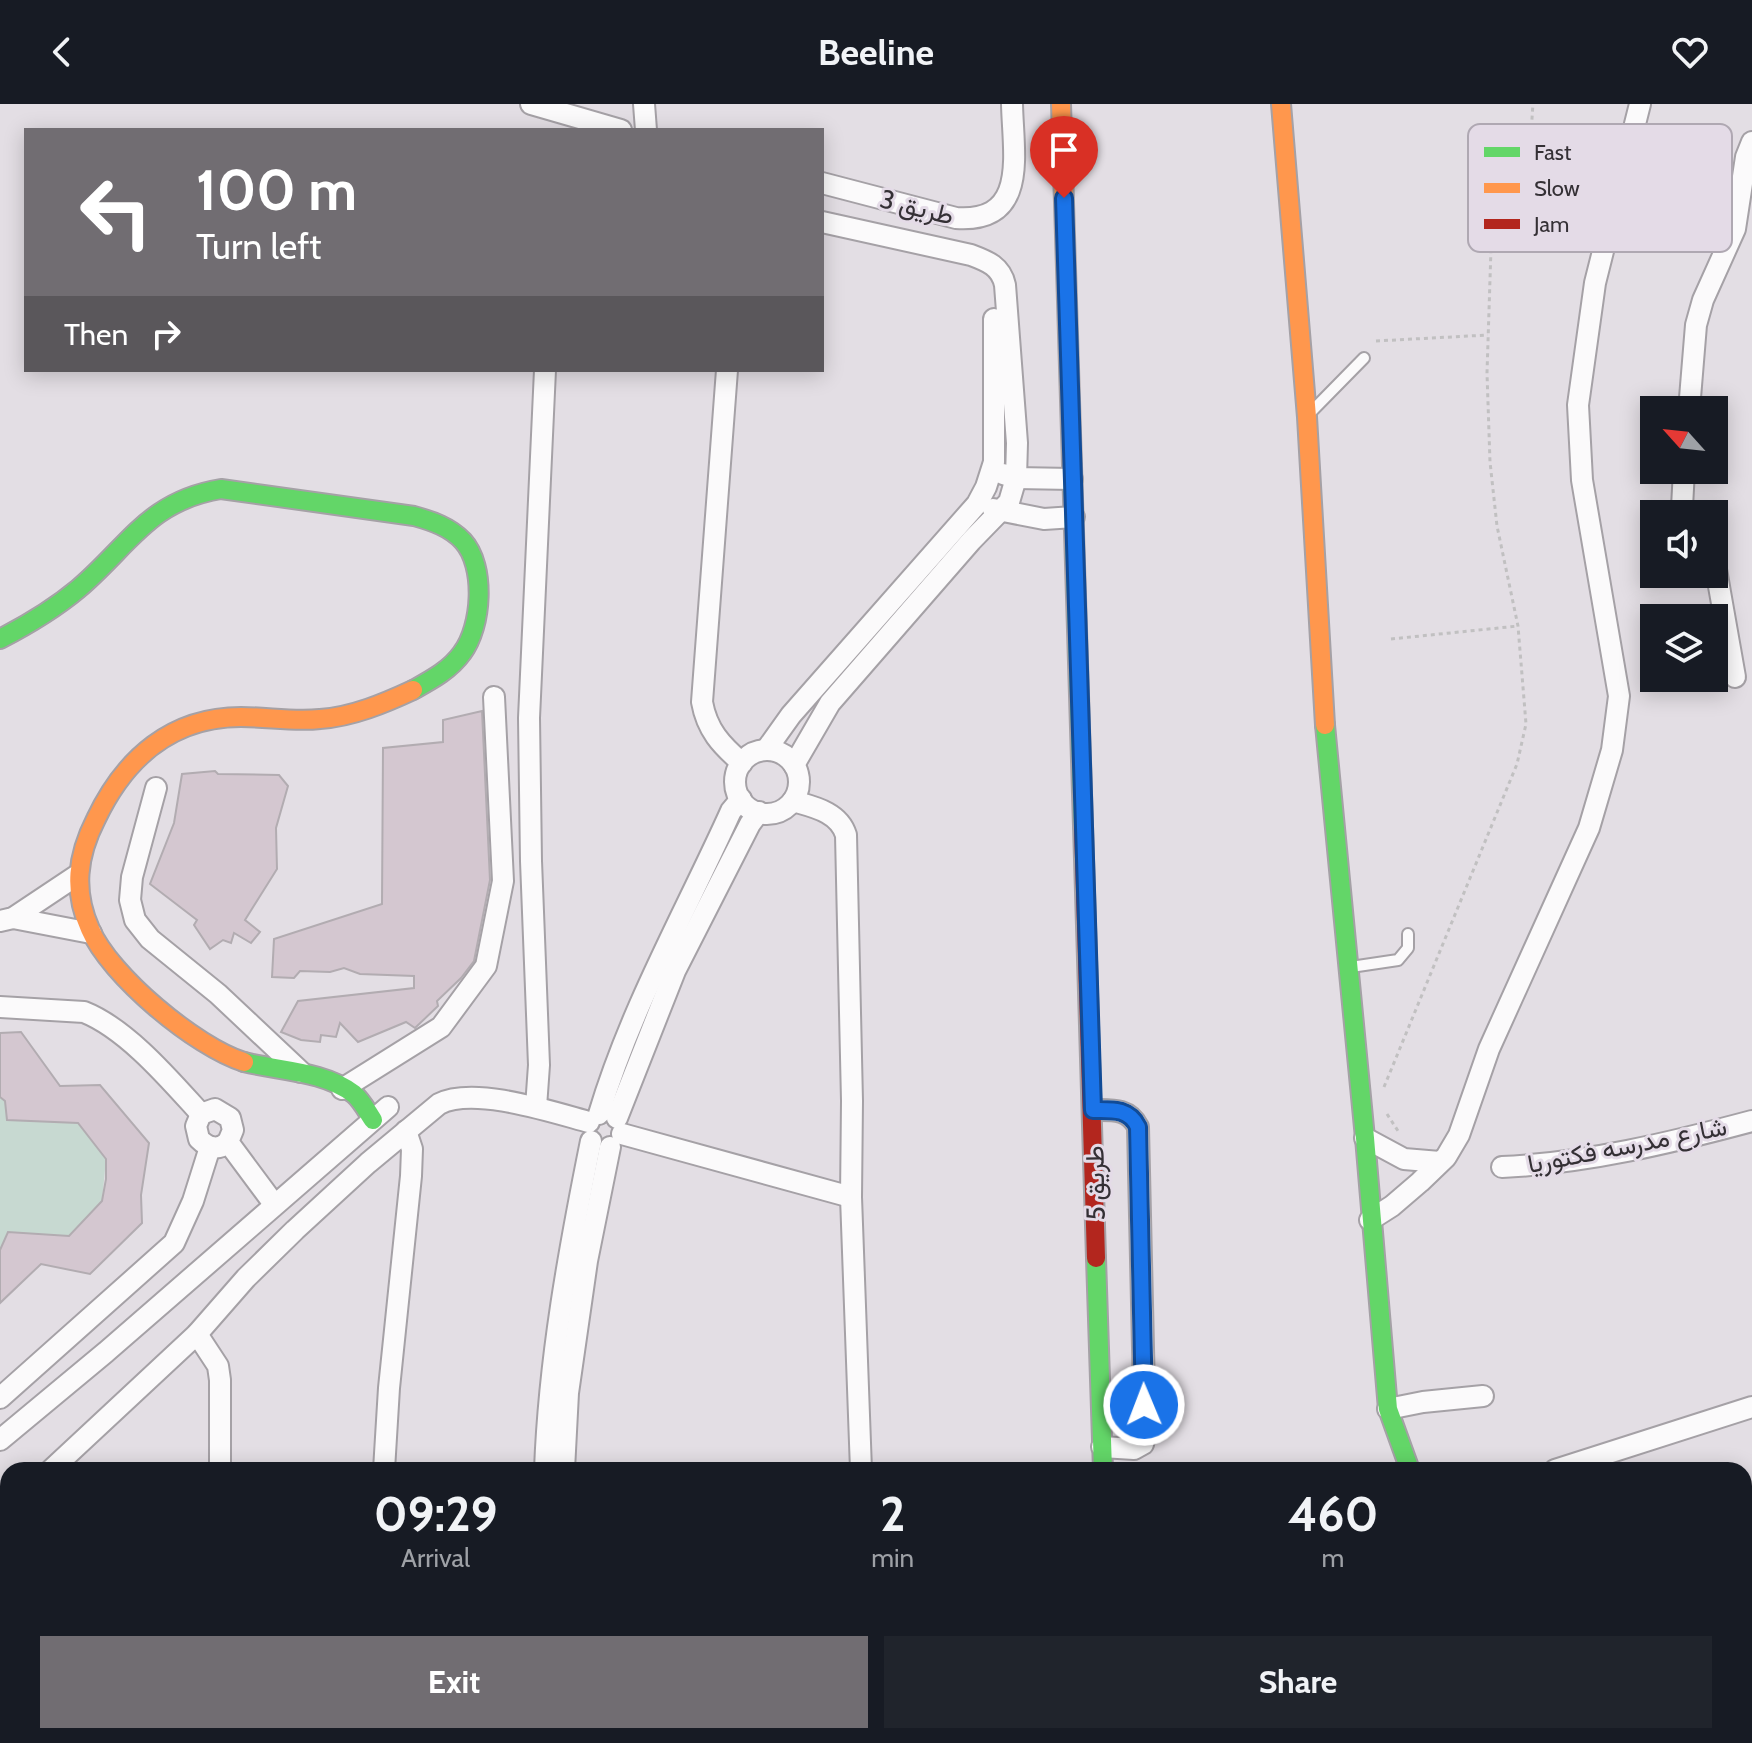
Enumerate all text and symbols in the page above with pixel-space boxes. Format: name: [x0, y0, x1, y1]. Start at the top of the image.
icon: back: [40, 30, 84, 74]
text: Beeline: [818, 30, 934, 74]
icon: heart: [1668, 30, 1712, 74]
pin: [1030, 116, 1098, 198]
legend: [1468, 124, 1732, 252]
icon: arrive: [1042, 128, 1086, 172]
text: Fast: [1534, 139, 1572, 166]
text: 100 m: [196, 156, 357, 224]
icon: left: [64, 160, 168, 264]
text: Slow: [1534, 175, 1580, 202]
street label: طريق 3: [877, 182, 957, 232]
text: Jam: [1533, 211, 1569, 238]
text: Turn left: [196, 224, 321, 268]
icon: right: [144, 312, 188, 356]
text: Then: [64, 316, 128, 353]
north arrow: [1640, 396, 1728, 484]
map controls: [1640, 396, 1728, 692]
button: sound: [1640, 500, 1728, 588]
button: layers: [1640, 604, 1728, 692]
street label: شارع مدرسه فكتوريا: [1525, 1110, 1730, 1182]
street label: طريق 5: [1078, 1145, 1112, 1221]
position arrow: [1102, 1363, 1186, 1447]
text: 09:29: [374, 1485, 498, 1543]
text: 2: [880, 1485, 905, 1543]
text: 460: [1288, 1485, 1378, 1543]
text: Arrival: [401, 1542, 470, 1574]
text: min: [871, 1542, 914, 1574]
text: m: [1322, 1542, 1344, 1574]
button: Exit: [40, 1636, 868, 1728]
button: Share: [884, 1636, 1712, 1728]

